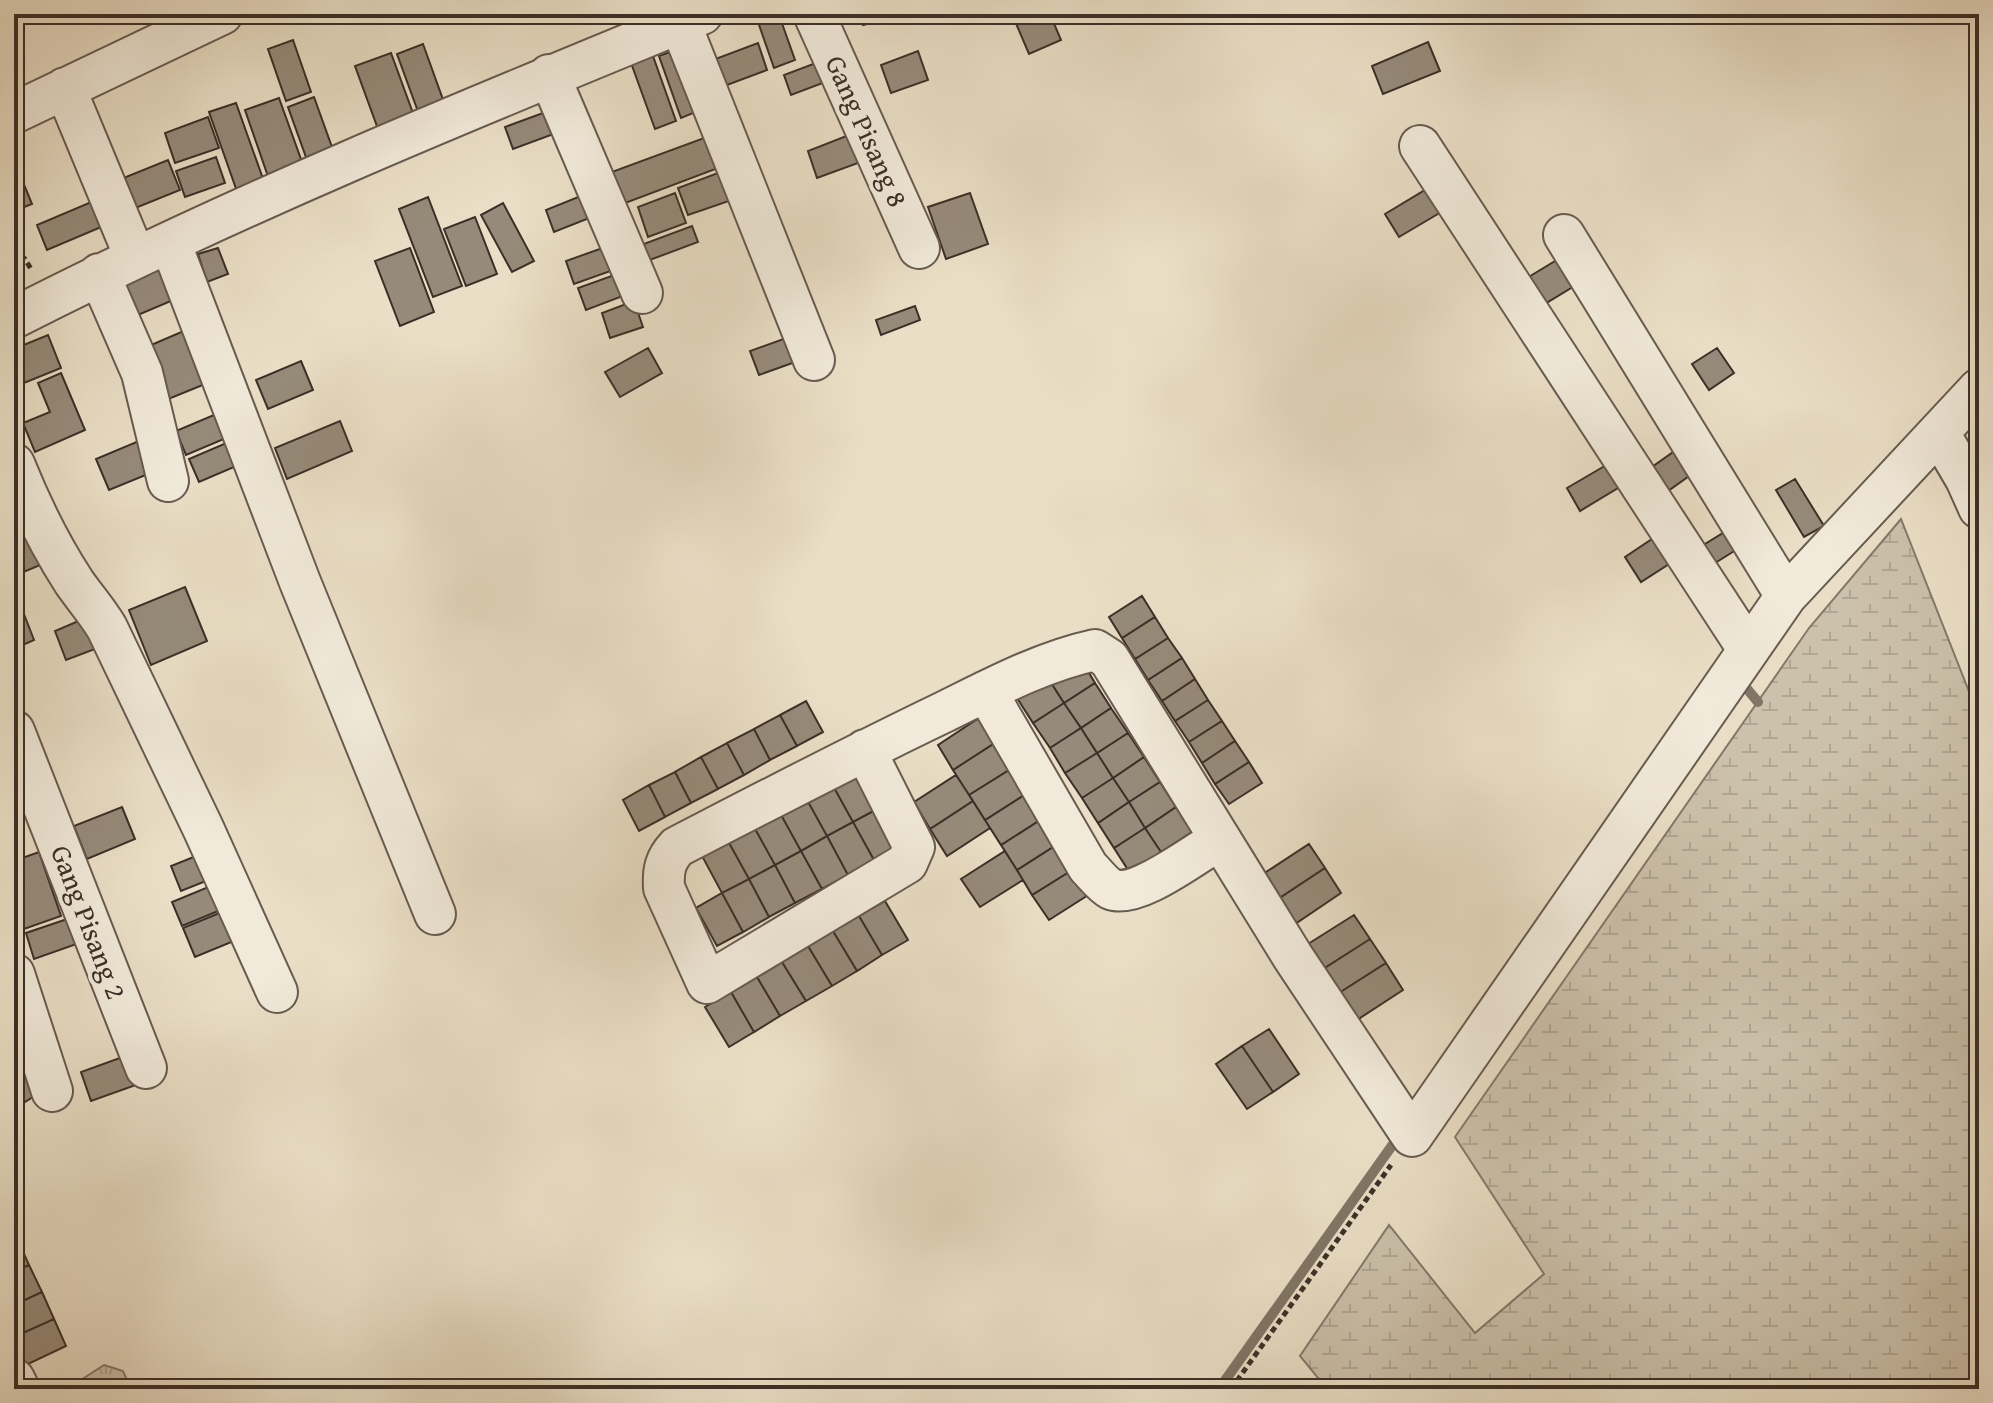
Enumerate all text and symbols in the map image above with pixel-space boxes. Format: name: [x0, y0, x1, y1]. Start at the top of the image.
street label: Gang Pisang 8: [816, 48, 919, 213]
street label: Gang Pisang 2: [41, 839, 138, 1005]

